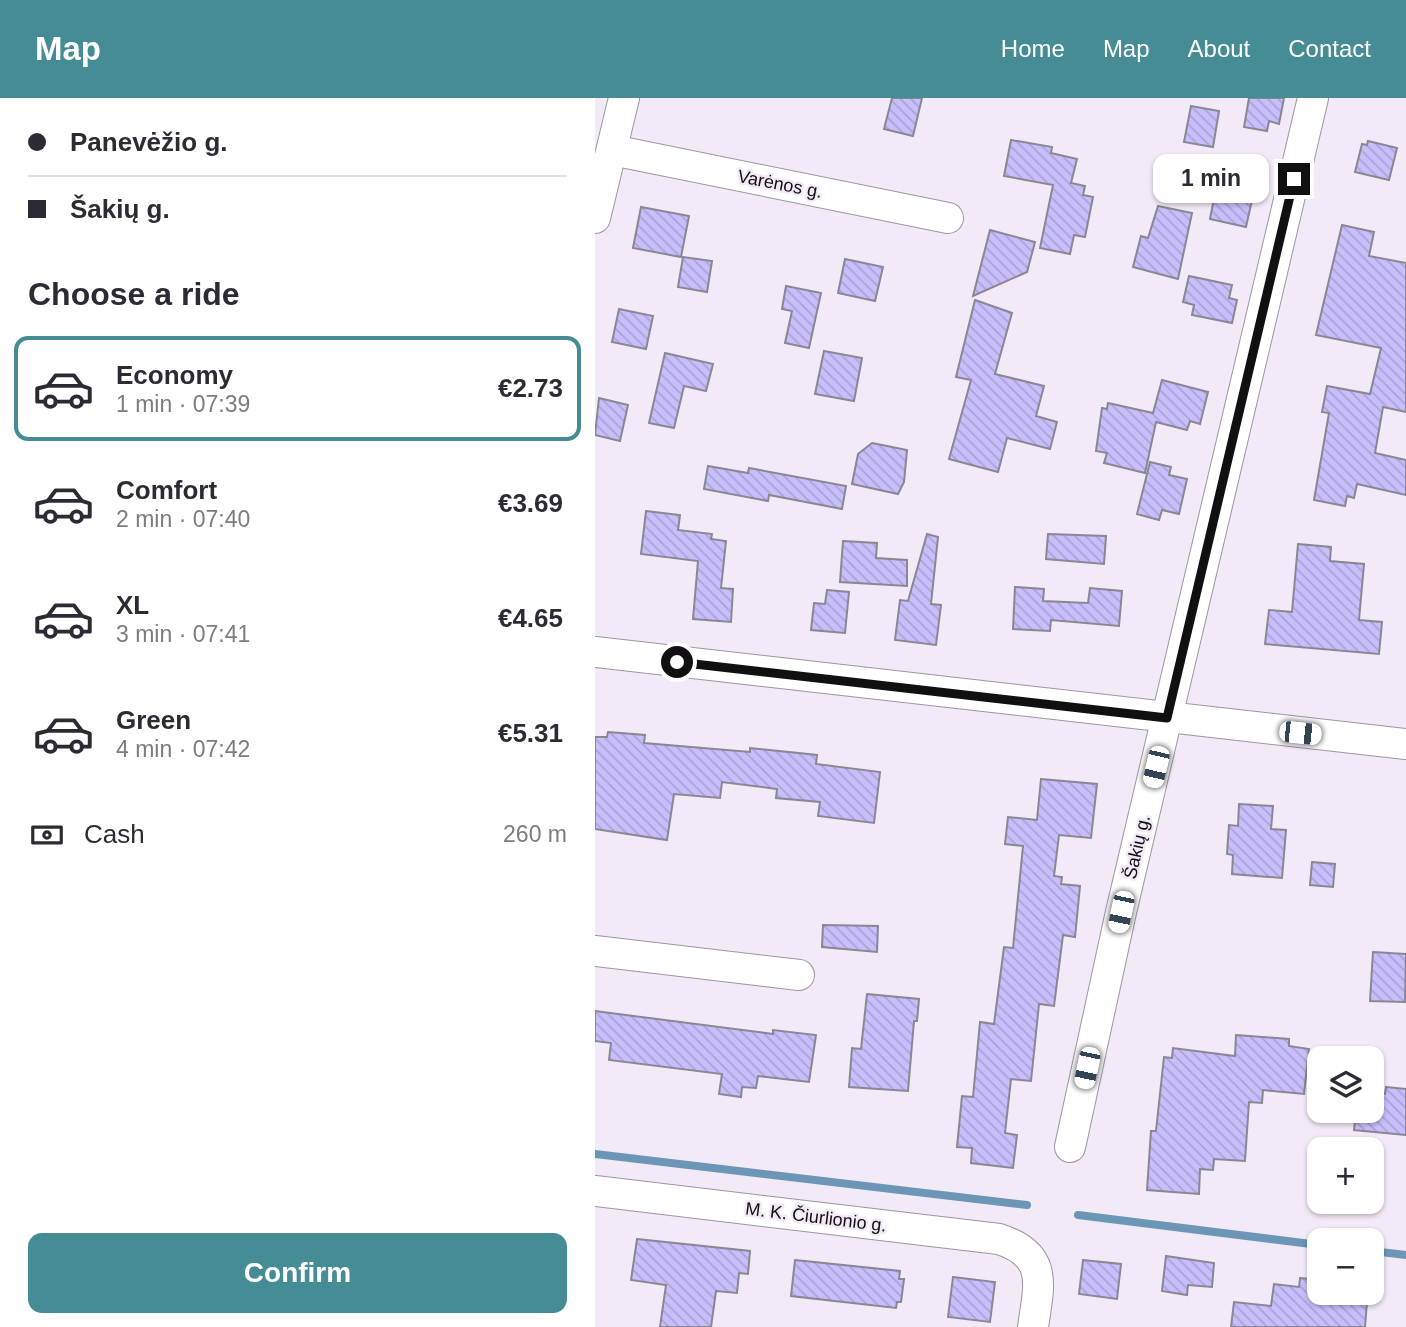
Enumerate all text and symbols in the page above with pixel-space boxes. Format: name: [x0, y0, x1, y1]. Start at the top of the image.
text: Map: [35, 30, 101, 67]
text: Home: [1001, 35, 1065, 62]
text: Map: [1103, 35, 1150, 62]
text: About: [1188, 35, 1250, 62]
text: Contact: [1288, 35, 1371, 62]
text: Panevėžio g.: [70, 127, 228, 157]
callout: 1 min: [1154, 154, 1269, 204]
route end: [1278, 163, 1310, 195]
text: 1 min: [1181, 165, 1241, 191]
street label: Varėnos g.: [736, 166, 824, 202]
text: Šakių g.: [70, 194, 170, 224]
text: Choose a ride: [28, 276, 240, 312]
icon: car: [32, 357, 95, 420]
text: Economy: [116, 360, 233, 390]
text: €2.73: [498, 373, 563, 403]
text: 1 min · 07:39: [116, 391, 250, 417]
icon: car: [32, 472, 95, 535]
text: Comfort: [116, 475, 217, 505]
text: €3.69: [498, 488, 563, 518]
text: 2 min · 07:40: [116, 506, 250, 532]
icon: car: [32, 587, 95, 650]
text: XL: [116, 590, 149, 620]
text: €4.65: [498, 603, 563, 633]
text: 3 min · 07:41: [116, 621, 250, 647]
route start: [661, 646, 693, 678]
icon: car: [32, 702, 95, 765]
text: Green: [116, 705, 191, 735]
text: €5.31: [498, 718, 563, 748]
car: [1279, 720, 1322, 746]
text: 4 min · 07:42: [116, 736, 250, 762]
car: [1142, 744, 1171, 790]
street label: Šakių g.: [1119, 813, 1154, 881]
icon: cash: [28, 816, 66, 854]
text: Cash: [84, 819, 145, 849]
text: 260 m: [503, 821, 567, 847]
car: [1107, 889, 1136, 935]
car: [1073, 1045, 1102, 1091]
map controls: [1307, 1046, 1384, 1305]
button: layers: [1307, 1046, 1384, 1123]
button: +: [1307, 1137, 1384, 1214]
street label: M. K. Čiurlionio g.: [744, 1197, 888, 1236]
button: −: [1307, 1228, 1384, 1305]
button: Confirm: [28, 1233, 567, 1313]

